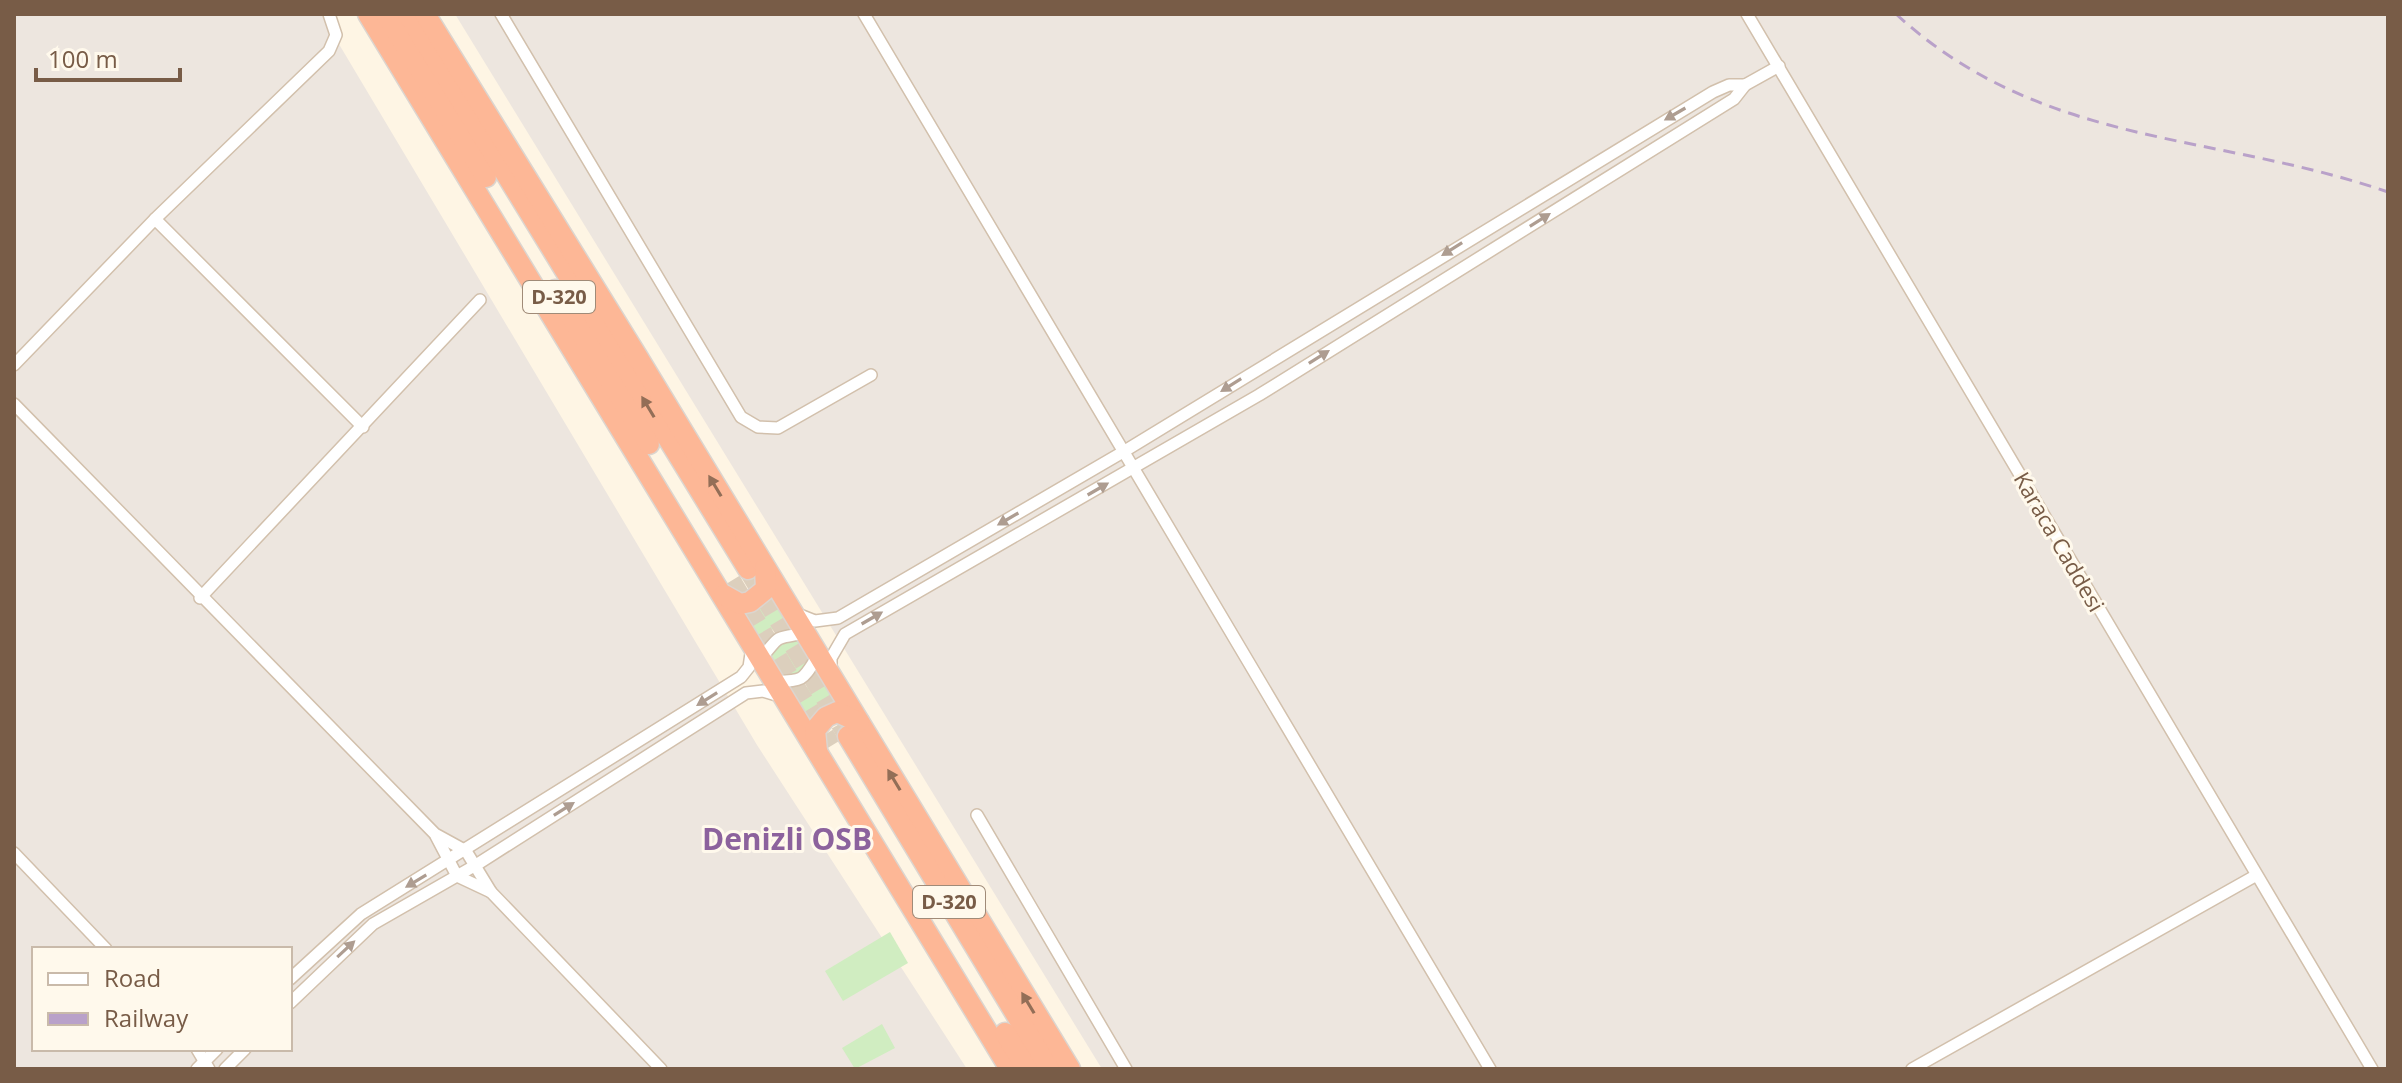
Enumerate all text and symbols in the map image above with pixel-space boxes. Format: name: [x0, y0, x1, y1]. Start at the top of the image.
scale bar: [36, 32, 180, 82]
text: 100 m: [48, 42, 118, 75]
one-way arrow: [1664, 107, 1686, 121]
one-way arrow: [1529, 213, 1551, 227]
one-way arrow: [1441, 242, 1463, 256]
road number: D-320: [523, 281, 595, 313]
one-way arrow: [1309, 350, 1330, 365]
one-way arrow: [1220, 378, 1242, 392]
one-way arrow: [642, 396, 656, 418]
street label: Karaca Caddesi: [2008, 466, 2112, 617]
one-way arrow: [709, 475, 723, 497]
one-way arrow: [1087, 482, 1109, 496]
one-way arrow: [997, 512, 1019, 526]
one-way arrow: [861, 611, 884, 625]
one-way arrow: [696, 691, 718, 705]
one-way arrow: [887, 769, 901, 791]
one-way arrow: [554, 801, 575, 816]
district label: Denizli OSB: [702, 818, 872, 859]
one-way arrow: [405, 874, 427, 888]
road number: D-320: [913, 886, 985, 918]
one-way arrow: [337, 940, 356, 958]
legend: [32, 947, 292, 1051]
text: Road: [104, 961, 161, 994]
one-way arrow: [1022, 992, 1036, 1014]
text: Railway: [104, 1001, 189, 1034]

